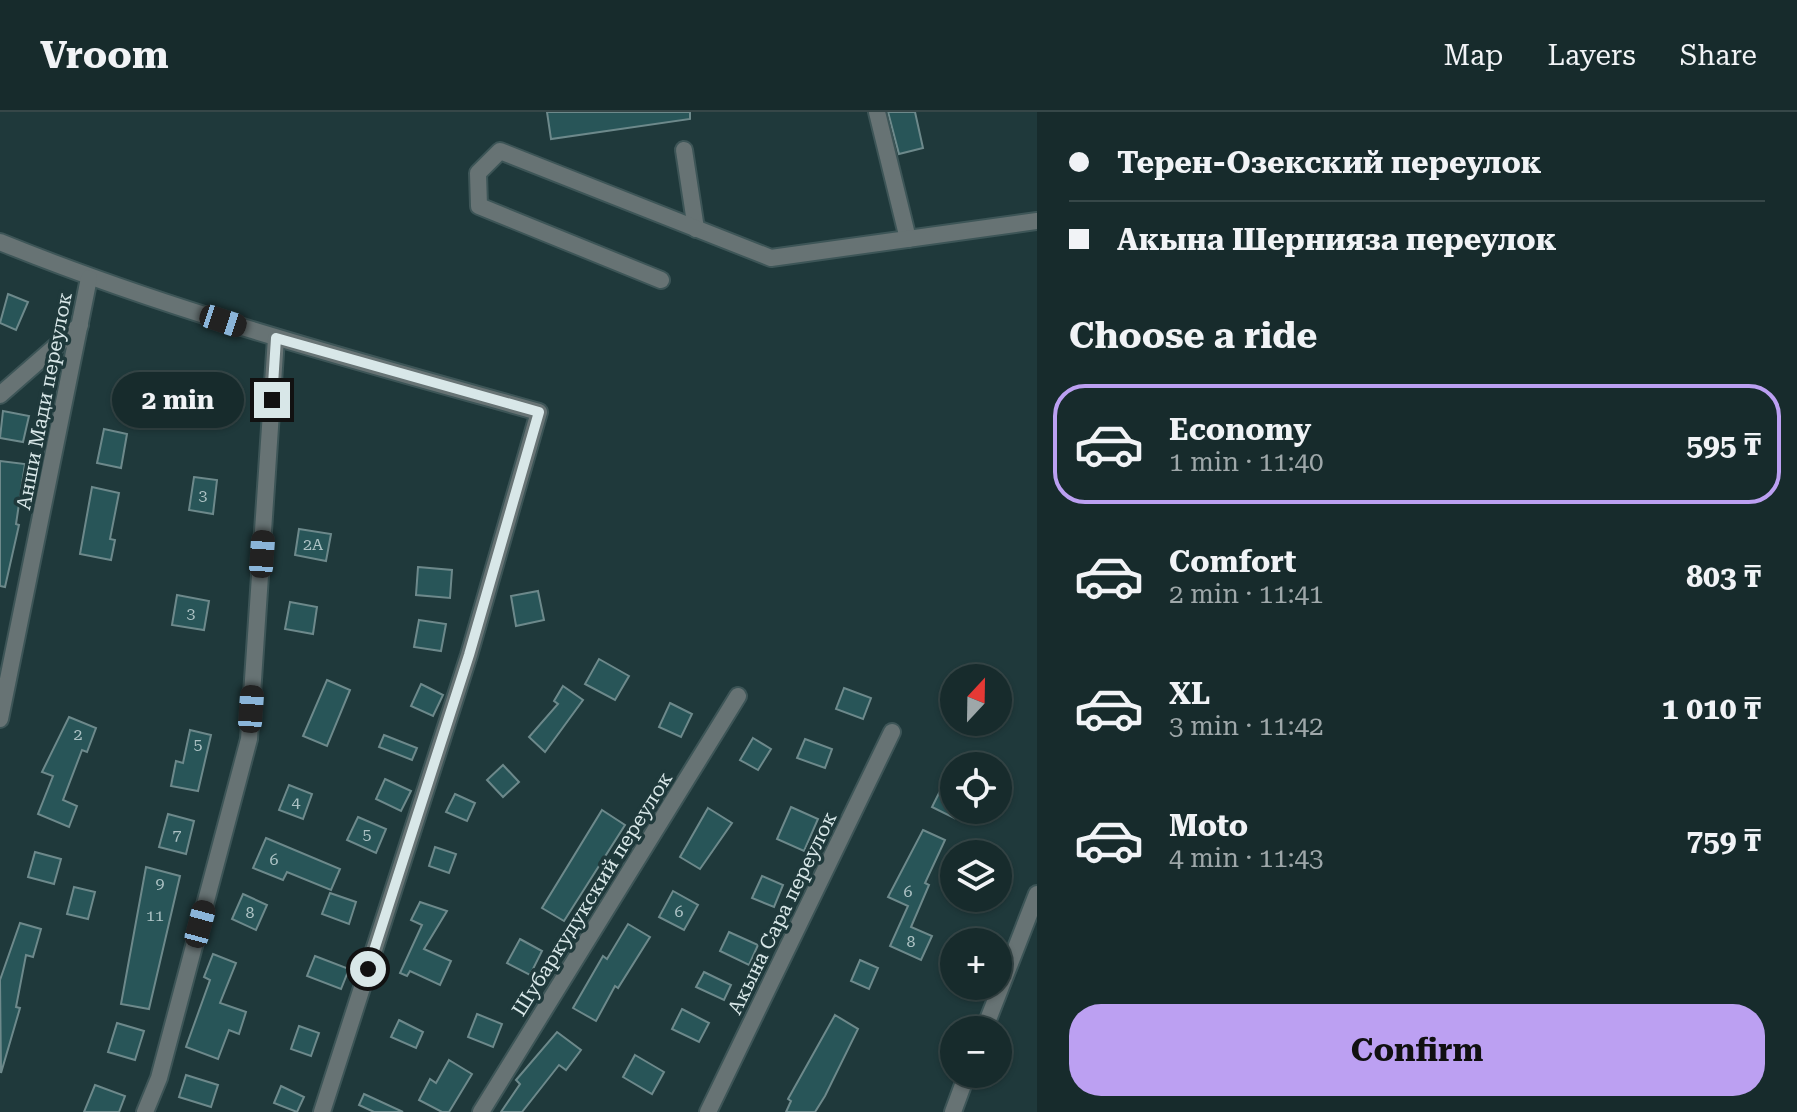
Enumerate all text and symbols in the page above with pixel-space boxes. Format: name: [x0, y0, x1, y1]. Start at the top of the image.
text: Vroom: [40, 33, 169, 77]
text: Map: [1444, 39, 1503, 72]
text: Layers: [1547, 39, 1636, 72]
text: Share: [1680, 39, 1757, 72]
text: Терен-Озекский переулок: [1117, 145, 1542, 180]
text: Акына Шернияза переулок: [1117, 222, 1556, 257]
street label: Анши Мади переулок: [11, 290, 77, 512]
car: [196, 302, 250, 340]
text: Choose a ride: [1069, 315, 1317, 357]
callout: 2 min: [112, 372, 244, 428]
route end: [254, 382, 290, 418]
text: 2 min: [142, 385, 214, 415]
icon: car: [1073, 408, 1145, 480]
text: Economy: [1169, 412, 1311, 447]
text: 595 ₸: [1686, 427, 1761, 462]
text: 1 min · 11:40: [1169, 447, 1324, 477]
house number: 3: [199, 486, 208, 505]
car: [248, 529, 276, 579]
house number: 2А: [303, 535, 324, 554]
icon: car: [1073, 540, 1145, 612]
text: Comfort: [1169, 544, 1296, 579]
text: 803 ₸: [1686, 559, 1761, 594]
text: 2 min · 11:41: [1169, 579, 1324, 609]
house number: 3: [187, 604, 196, 623]
north arrow: [940, 664, 1012, 736]
map controls: [940, 664, 1012, 1088]
icon: car: [1073, 672, 1145, 744]
text: XL: [1169, 676, 1210, 711]
car: [237, 684, 265, 734]
text: 1 010 ₸: [1662, 691, 1761, 726]
text: 3 min · 11:42: [1169, 711, 1324, 741]
house number: 2: [74, 725, 83, 744]
house number: 5: [194, 735, 203, 754]
button: locate: [940, 752, 1012, 824]
street label: Шубаркудукский переулок: [507, 767, 677, 1020]
house number: 4: [292, 793, 301, 812]
icon: car: [1073, 804, 1145, 876]
street label: Акына Сара переулок: [722, 807, 842, 1018]
text: Moto: [1169, 808, 1248, 843]
text: 759 ₸: [1686, 823, 1761, 858]
house number: 7: [173, 825, 182, 844]
house number: 5: [363, 825, 372, 844]
button: layers: [940, 840, 1012, 912]
text: 4 min · 11:43: [1169, 843, 1324, 873]
house number: 6: [270, 850, 279, 869]
house number: 9: [156, 874, 165, 893]
house number: 6: [904, 882, 913, 901]
car: [182, 898, 218, 950]
house number: 6: [675, 902, 684, 921]
house number: 8: [246, 903, 255, 922]
house number: 11: [146, 906, 164, 925]
button: +: [940, 928, 1012, 1000]
house number: 8: [907, 932, 916, 951]
route start: [350, 951, 386, 987]
button: Confirm: [1069, 1004, 1765, 1096]
button: −: [940, 1016, 1012, 1088]

